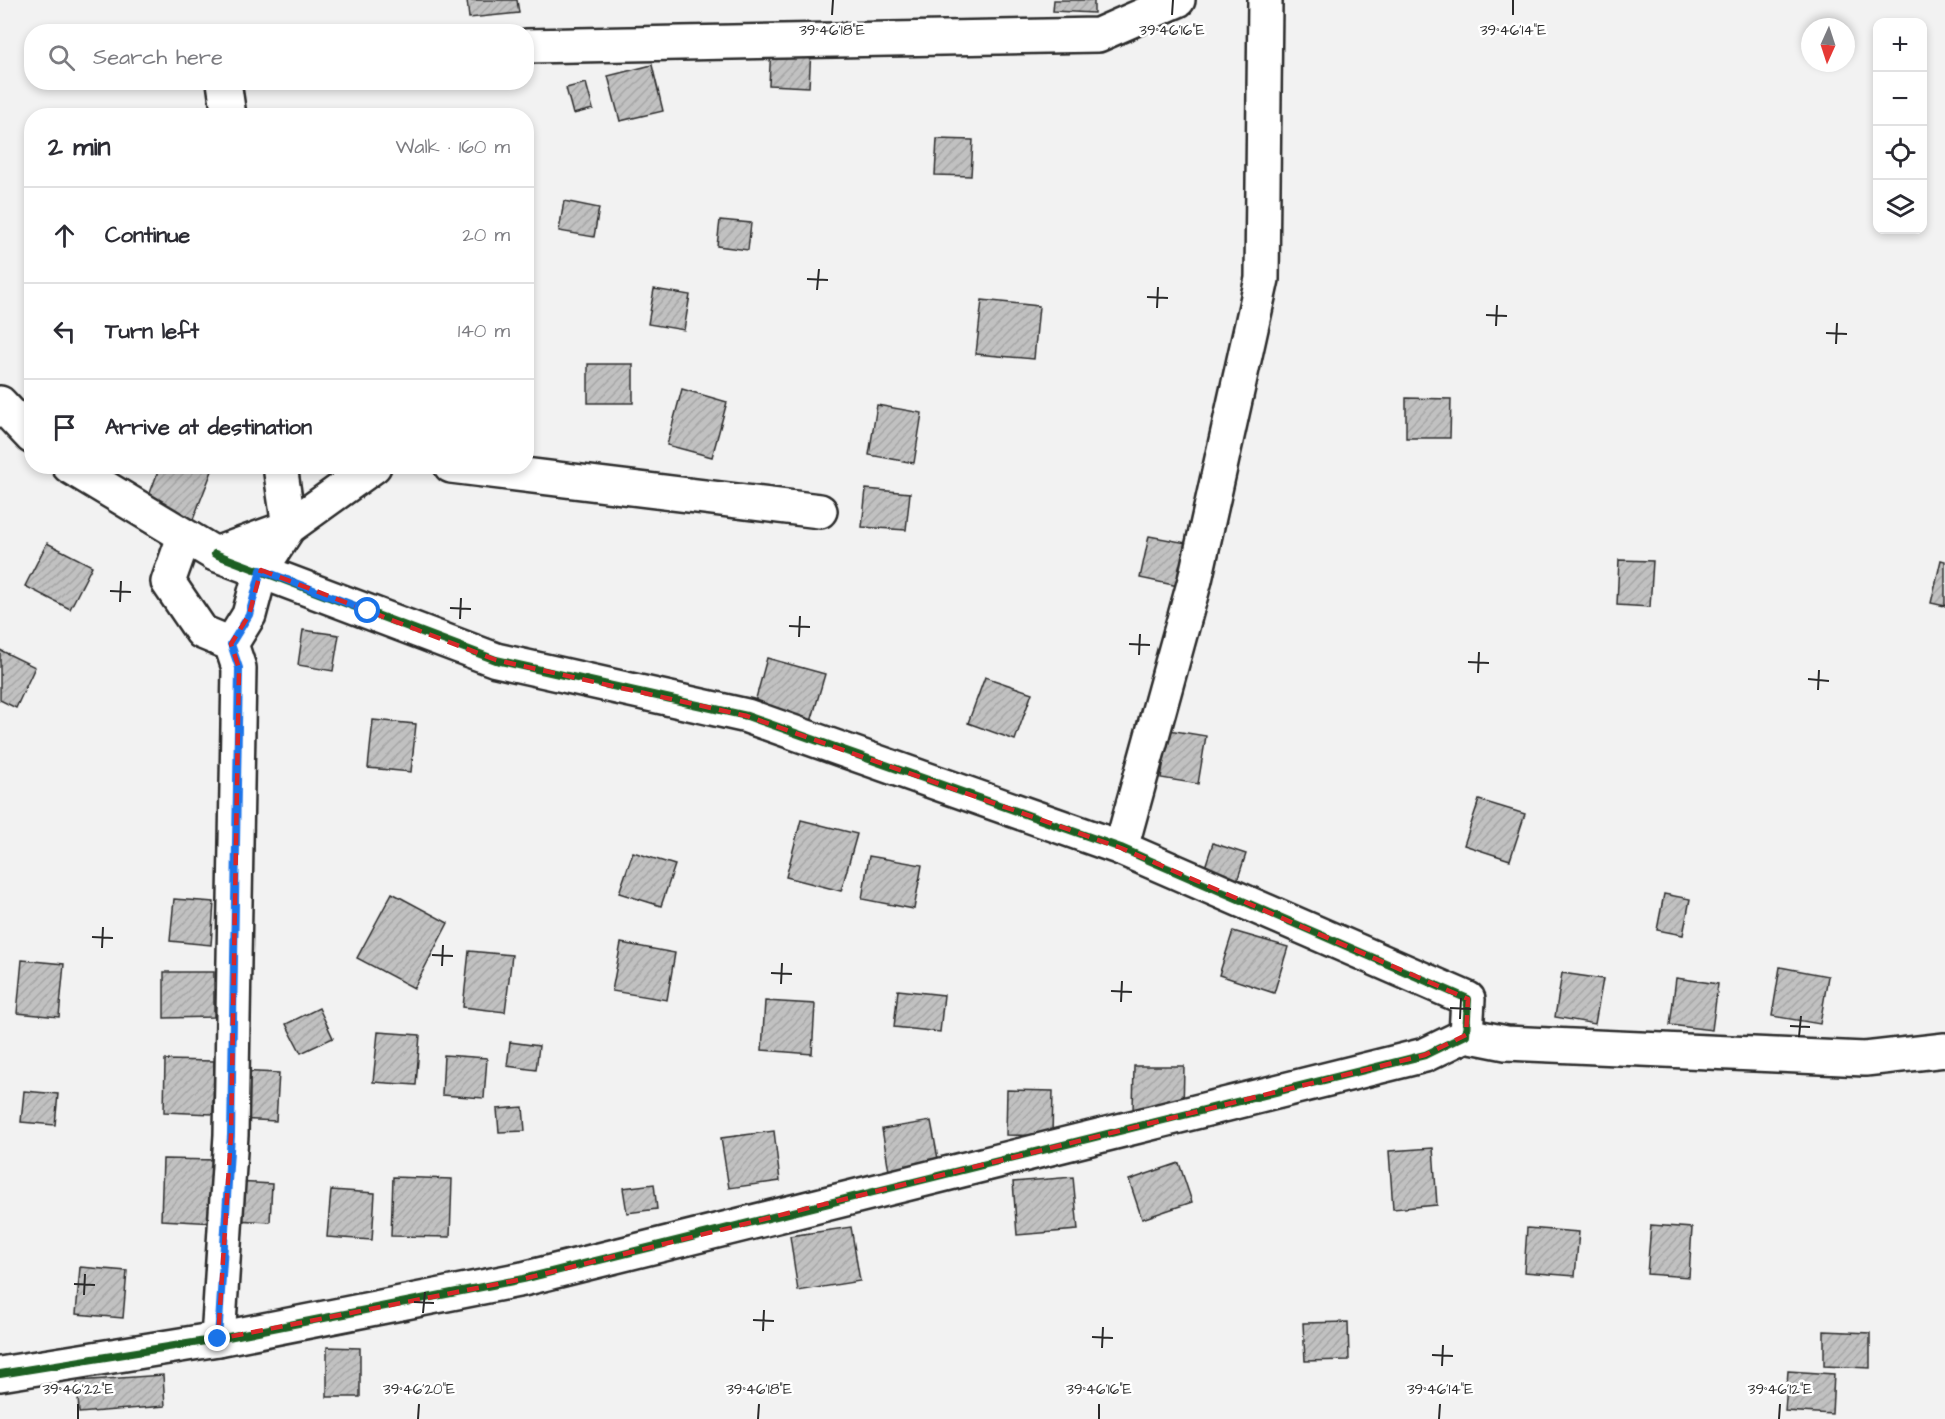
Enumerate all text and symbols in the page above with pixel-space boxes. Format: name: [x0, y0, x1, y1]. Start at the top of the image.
north arrow: [1801, 18, 1855, 72]
map controls: [1873, 18, 1927, 234]
button: +: [1873, 18, 1927, 72]
text: 39°46'18"E: [799, 20, 865, 41]
text: 39°46'16"E: [1139, 20, 1205, 41]
text: 39°46'14"E: [1480, 20, 1546, 41]
search box: [24, 24, 534, 90]
icon: search: [45, 41, 78, 74]
text: Search here: [93, 42, 223, 73]
button: −: [1873, 72, 1927, 126]
button: locate: [1873, 126, 1927, 180]
text: 2 min: [48, 129, 110, 165]
text: Walk · 160 m: [395, 133, 510, 161]
button: layers: [1873, 180, 1927, 234]
icon: ahead: [48, 219, 81, 252]
text: Continue: [105, 220, 190, 251]
text: 20 m: [462, 221, 510, 249]
icon: left: [48, 315, 81, 348]
text: Turn left: [105, 316, 199, 347]
text: 140 m: [458, 317, 510, 345]
icon: arrive: [48, 411, 81, 444]
text: Arrive at destination: [105, 412, 312, 443]
route start: [354, 597, 380, 623]
route end: [204, 1325, 230, 1351]
text: 39°46'22"E: [42, 1379, 114, 1400]
text: 39°46'20"E: [383, 1379, 455, 1400]
text: 39°46'18"E: [726, 1379, 792, 1400]
text: 39°46'16"E: [1066, 1379, 1132, 1400]
text: 39°46'14"E: [1407, 1379, 1473, 1400]
text: 39°46'12"E: [1748, 1379, 1812, 1400]

